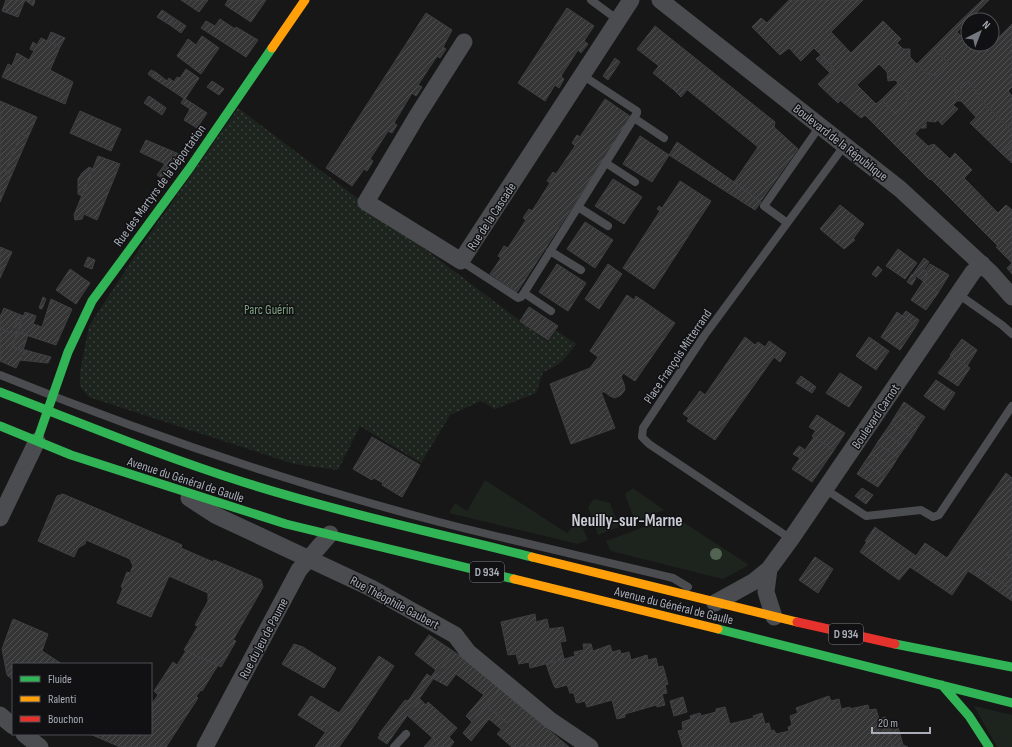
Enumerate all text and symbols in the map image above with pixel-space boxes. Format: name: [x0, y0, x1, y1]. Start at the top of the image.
north arrow: [960, 12, 1000, 52]
text: N: [980, 18, 993, 32]
street label: Boulevard de la République: [790, 101, 891, 185]
street label: Rue des Martyrs de la Déportation: [110, 122, 209, 250]
street label: Rue de la Cascade: [464, 180, 520, 253]
park label: Parc Guérin: [244, 302, 294, 318]
street label: Place François Mitterrand: [640, 306, 715, 407]
street label: Boulevard Carnot: [848, 381, 903, 452]
street label: Avenue du Général de Gaulle: [124, 453, 246, 506]
district label: Neuilly-sur-Marne: [571, 511, 683, 531]
road number: D 934: [470, 562, 504, 582]
street label: Rue Théophile Gaubert: [347, 573, 442, 633]
street label: Avenue du Général de Gaulle: [612, 583, 735, 628]
street label: Rue du Jeu de Paume: [236, 595, 292, 682]
road number: D 934: [829, 624, 863, 644]
legend: [12, 663, 152, 735]
text: Fluide: [48, 672, 72, 687]
text: Ralenti: [48, 692, 76, 707]
scale bar: [872, 709, 930, 735]
text: Bouchon: [48, 712, 83, 727]
text: 20 m: [878, 716, 898, 731]

